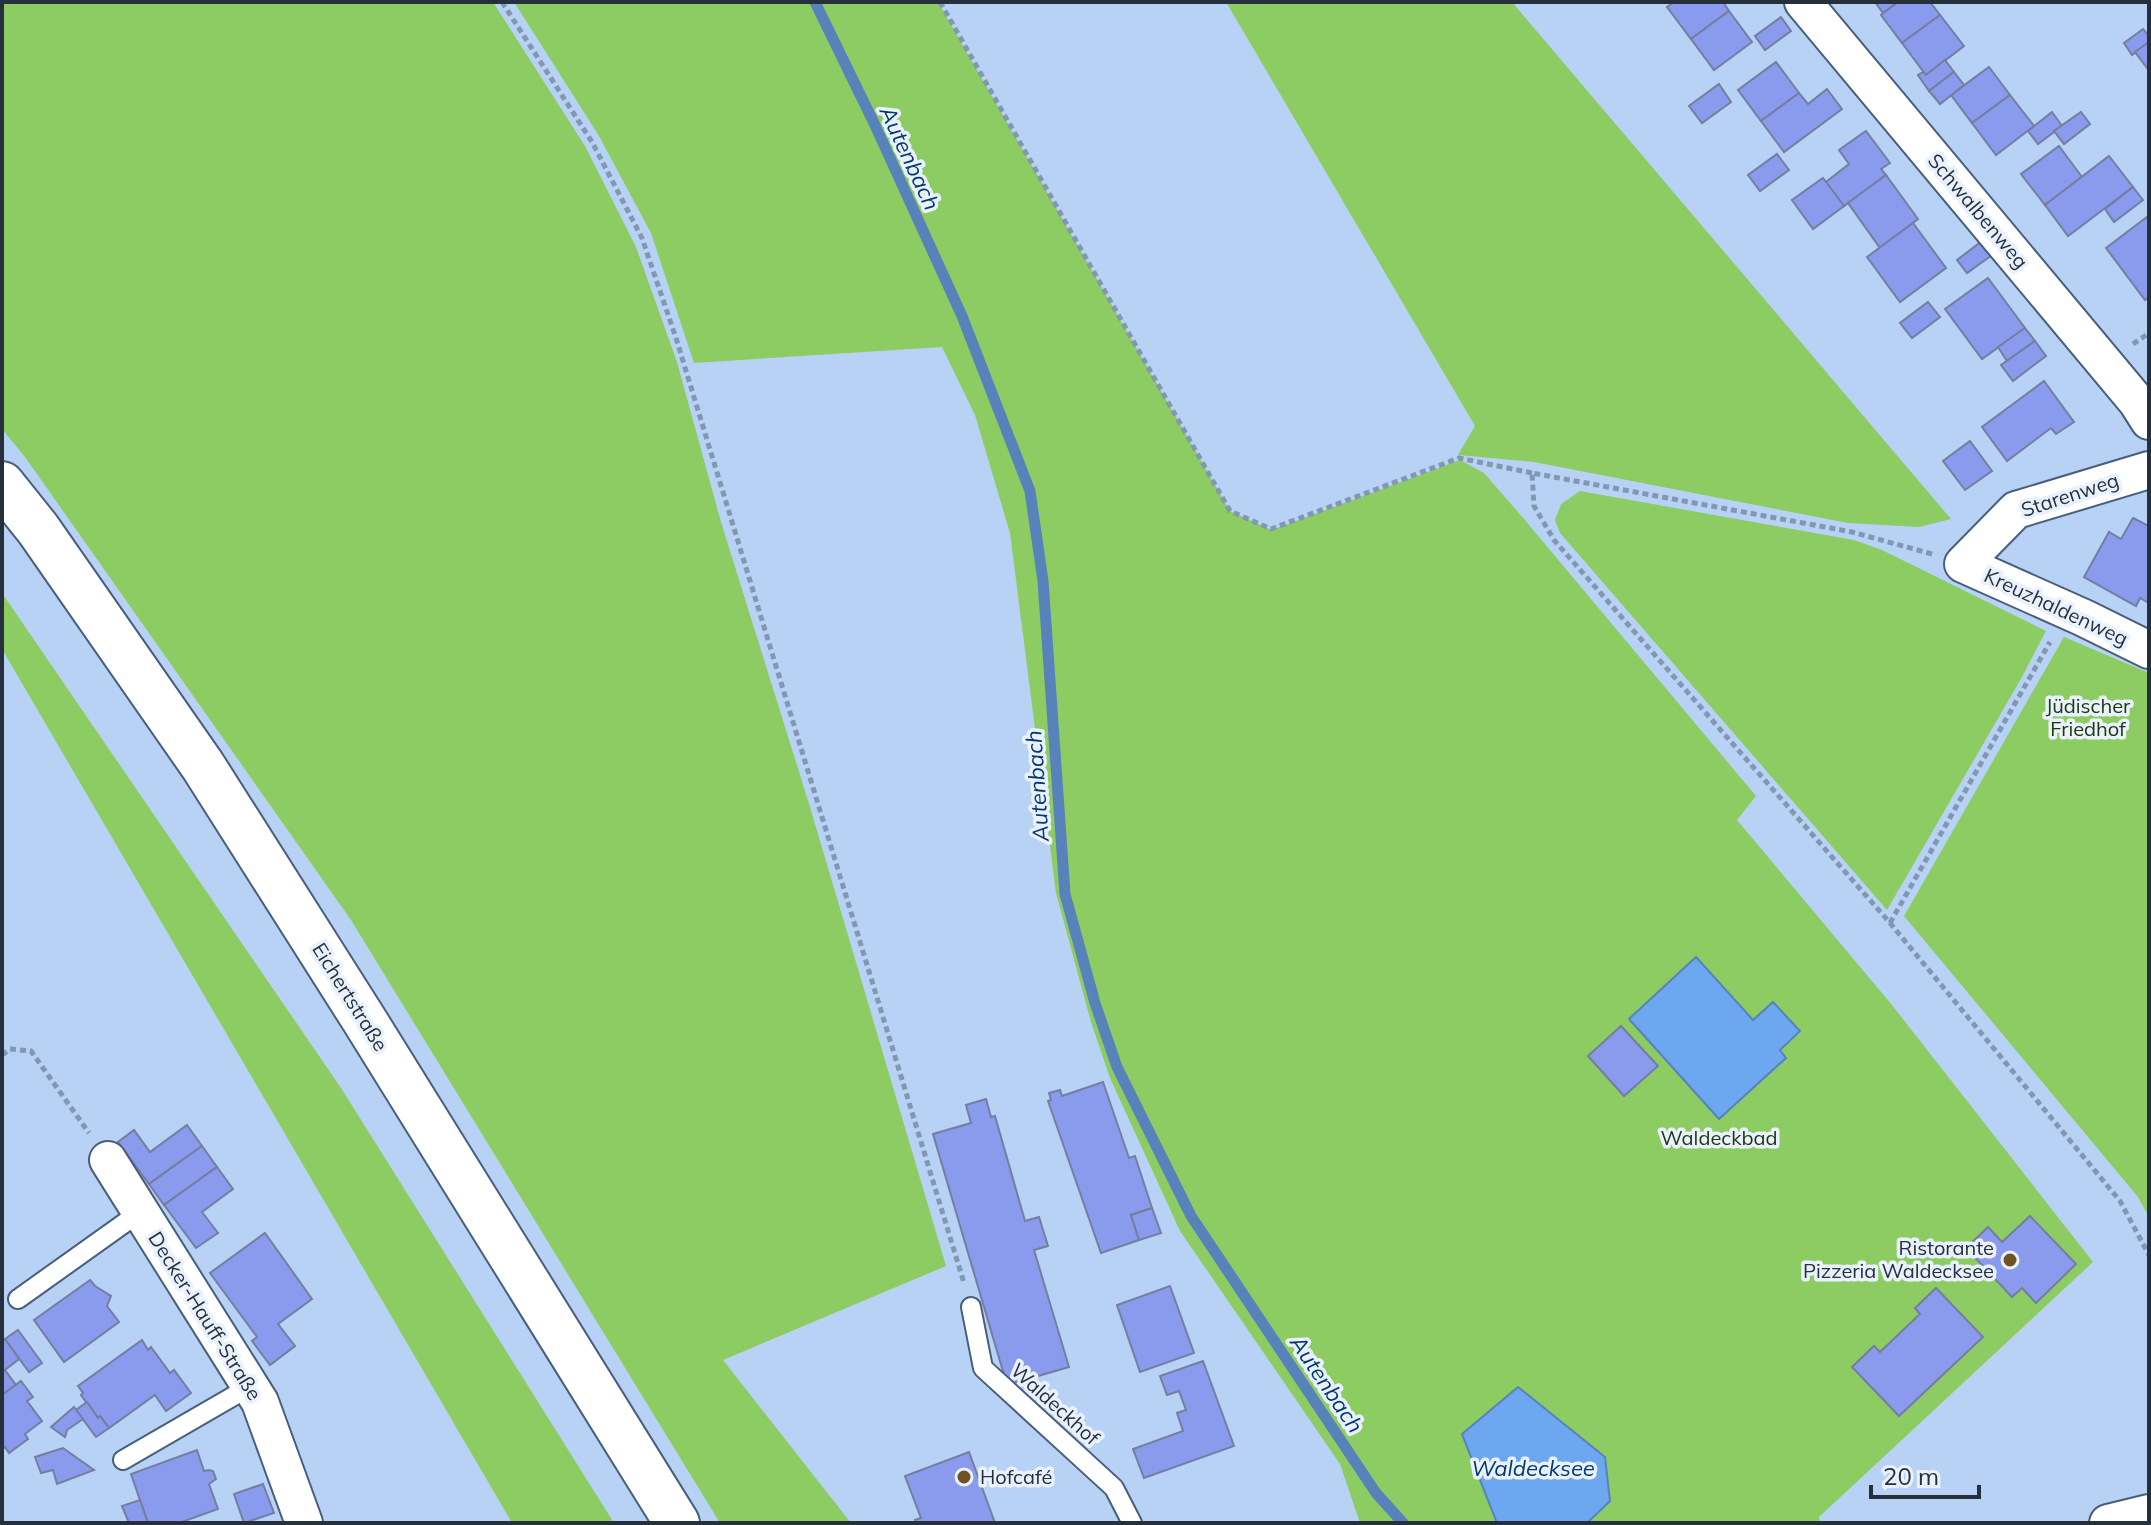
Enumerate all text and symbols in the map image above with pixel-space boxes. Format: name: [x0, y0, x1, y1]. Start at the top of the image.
water label: Autenbach: [873, 101, 946, 214]
street label: Schwalbenweg: [1923, 148, 2034, 273]
street label: Starenweg: [2018, 467, 2122, 522]
street label: Kreuzhaldenweg: [1980, 562, 2132, 651]
park label: Jüdischer Friedhof: [2046, 693, 2131, 741]
water label: Autenbach: [1019, 729, 1055, 844]
street label: Eichertstraße: [307, 938, 394, 1056]
park label: Waldeckbad: [1661, 1125, 1777, 1150]
street label: Decker-Hauff-Straße: [143, 1227, 267, 1405]
place label: Ristorante Pizzeria Waldecksee: [1803, 1235, 1994, 1283]
marker: Ristorante Pizzeria Waldecksee: [2001, 1251, 2019, 1269]
water label: Autenbach: [1284, 1329, 1370, 1438]
street label: Waldeckhof: [1006, 1357, 1105, 1450]
scale bar: [1871, 1449, 1979, 1499]
water label: Waldecksee: [1471, 1454, 1595, 1482]
text: 20 m: [1883, 1461, 1939, 1491]
place label: Hofcafé: [980, 1464, 1052, 1489]
marker: Hofcafé: [955, 1468, 973, 1486]

